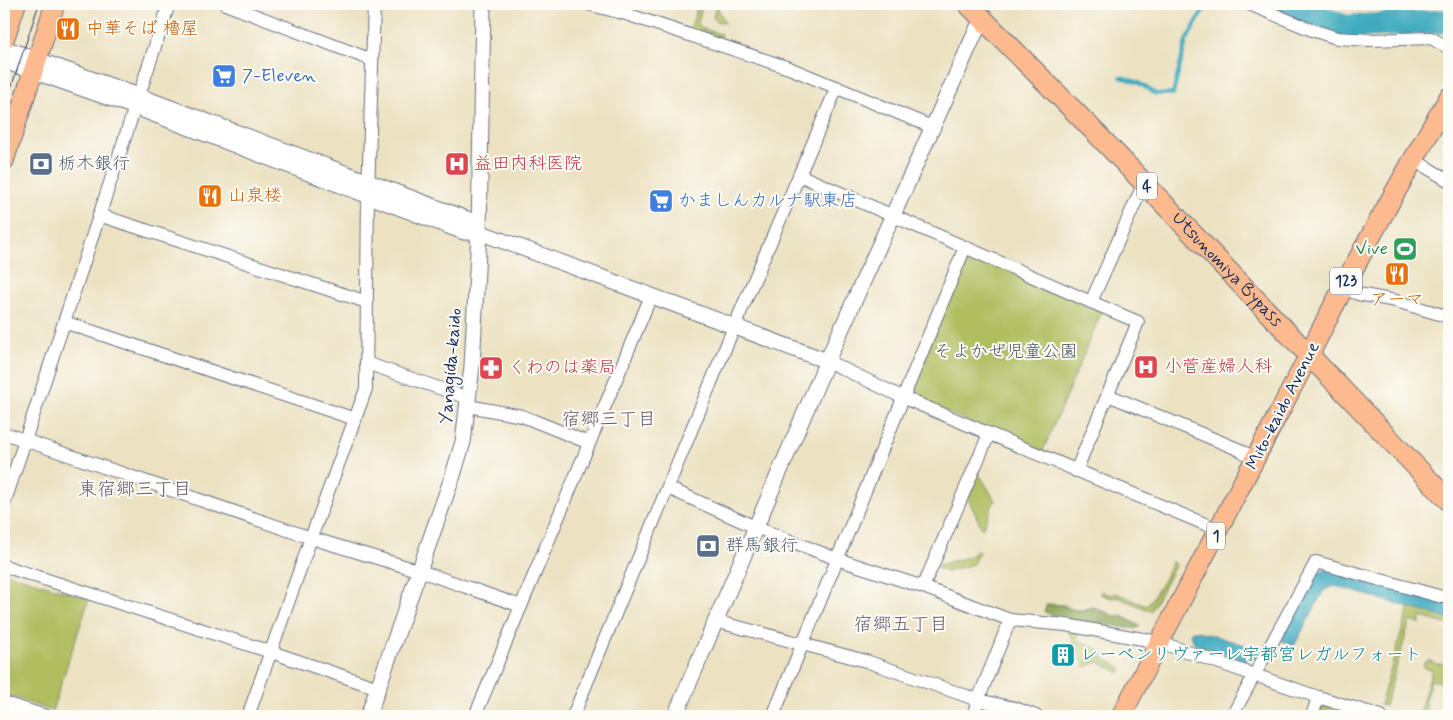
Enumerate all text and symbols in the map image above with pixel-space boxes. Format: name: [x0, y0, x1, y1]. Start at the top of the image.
restaurant icon: 中華そば 櫓屋: [55, 16, 81, 42]
place label: 中華そば 櫓屋: [86, 17, 199, 41]
supermarket icon: 7-Eleven: [211, 63, 237, 89]
place label: 7-Eleven: [242, 64, 316, 88]
bank icon: 栃木銀行: [28, 151, 54, 177]
hospital icon: 益田内科医院: [444, 151, 470, 177]
place label: 栃木銀行: [58, 152, 130, 176]
place label: 益田内科医院: [474, 152, 582, 176]
road number: 4: [1137, 172, 1157, 200]
restaurant icon: 山泉楼: [197, 183, 223, 209]
place label: 山泉楼: [228, 184, 282, 208]
supermarket icon: かましんカルナ駅東店: [648, 188, 674, 214]
place label: かましんカルナ駅東店: [678, 189, 857, 213]
street label: Utsunomiya Bypass: [1166, 207, 1288, 332]
sports icon: Vive: [1392, 236, 1418, 262]
place label: Vive: [1355, 237, 1388, 261]
restaurant icon: アーマ: [1384, 261, 1410, 287]
road number: 123: [1330, 268, 1362, 294]
place label: アーマ: [1370, 288, 1424, 312]
street label: Yanagida-kaido: [434, 307, 469, 425]
street label: Mito-kaido Avenue: [1240, 338, 1326, 474]
park label: そよかぜ児童公園: [934, 340, 1078, 364]
hospital icon: 小菅産婦人科: [1133, 354, 1159, 380]
pharmacy icon: くわのは薬局: [478, 355, 504, 381]
place label: 小菅産婦人科: [1164, 355, 1272, 379]
place label: くわのは薬局: [508, 356, 616, 380]
district label: 宿郷三丁目: [561, 407, 657, 432]
district label: 東宿郷三丁目: [78, 477, 192, 502]
road number: 1: [1207, 522, 1225, 550]
bank icon: 群馬銀行: [695, 533, 721, 559]
place label: 群馬銀行: [726, 534, 798, 558]
district label: 宿郷五丁目: [853, 612, 949, 637]
building icon: レーベンリヴァーレ宇都宮レガルフォート: [1050, 642, 1076, 668]
place label: レーベンリヴァーレ宇都宮レガルフォート: [1080, 643, 1422, 667]

